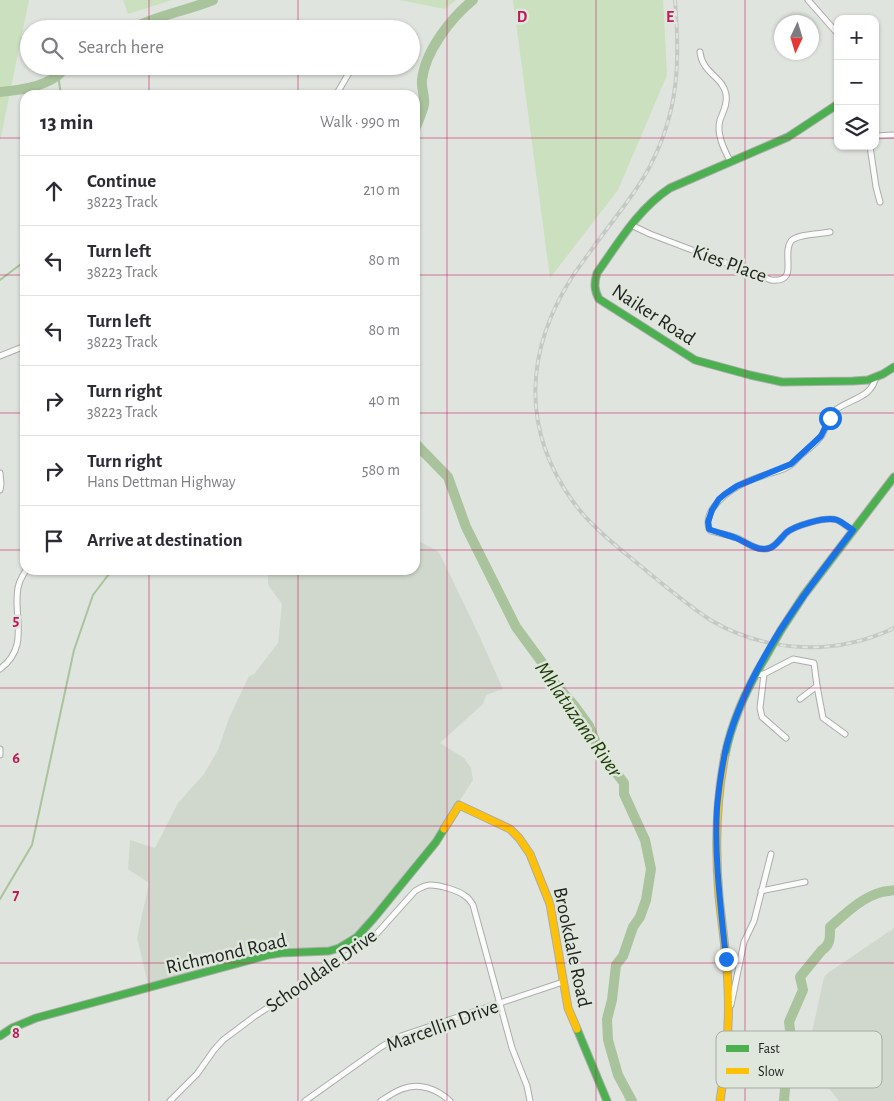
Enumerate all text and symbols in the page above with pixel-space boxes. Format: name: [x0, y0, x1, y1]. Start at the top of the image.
text: D: [517, 9, 528, 25]
text: E: [666, 9, 674, 25]
north arrow: [774, 15, 819, 60]
map controls: [834, 15, 879, 150]
button: +: [834, 15, 879, 60]
search box: [20, 20, 420, 75]
icon: search: [38, 34, 66, 62]
text: Search here: [78, 38, 164, 57]
button: −: [834, 60, 879, 105]
button: layers: [834, 105, 879, 150]
text: 13 min: [40, 112, 93, 133]
text: Walk · 990 m: [320, 114, 400, 130]
text: Continue: [87, 172, 156, 191]
icon: ahead: [40, 177, 68, 205]
text: 210 m: [363, 182, 400, 198]
text: 38223 Track: [87, 194, 158, 210]
street label: Kies Place: [690, 241, 769, 287]
text: Turn left: [87, 242, 151, 261]
icon: left: [40, 247, 68, 275]
text: 80 m: [369, 252, 400, 268]
text: 38223 Track: [87, 264, 158, 280]
street label: Naiker Road: [608, 281, 699, 349]
text: Turn left: [87, 312, 151, 331]
icon: left: [40, 317, 68, 345]
text: 80 m: [369, 322, 400, 338]
text: 38223 Track: [87, 334, 158, 350]
text: Turn right: [87, 382, 162, 401]
icon: right: [40, 387, 68, 415]
text: 40 m: [368, 392, 400, 408]
text: 38223 Track: [87, 404, 158, 420]
route start: [819, 407, 842, 430]
text: Turn right: [87, 452, 162, 471]
icon: right: [40, 457, 68, 485]
text: 580 m: [362, 462, 400, 478]
text: Hans Dettman Highway: [87, 474, 236, 490]
icon: arrive: [40, 527, 68, 555]
text: Arrive at destination: [87, 531, 243, 550]
text: 5: [13, 612, 20, 628]
water label: Mhlatuzana River: [531, 658, 627, 782]
text: 6: [12, 750, 20, 766]
street label: Brookdale Road: [550, 885, 595, 1009]
text: 7: [13, 887, 20, 903]
street label: Schooldale Drive: [262, 925, 381, 1016]
street label: Richmond Road: [164, 930, 289, 978]
route end: [715, 948, 738, 971]
street label: Marcellin Drive: [384, 996, 501, 1056]
text: 8: [12, 1025, 20, 1041]
legend: [716, 1031, 882, 1088]
text: Fast: [758, 1042, 780, 1056]
text: Slow: [758, 1065, 785, 1079]

